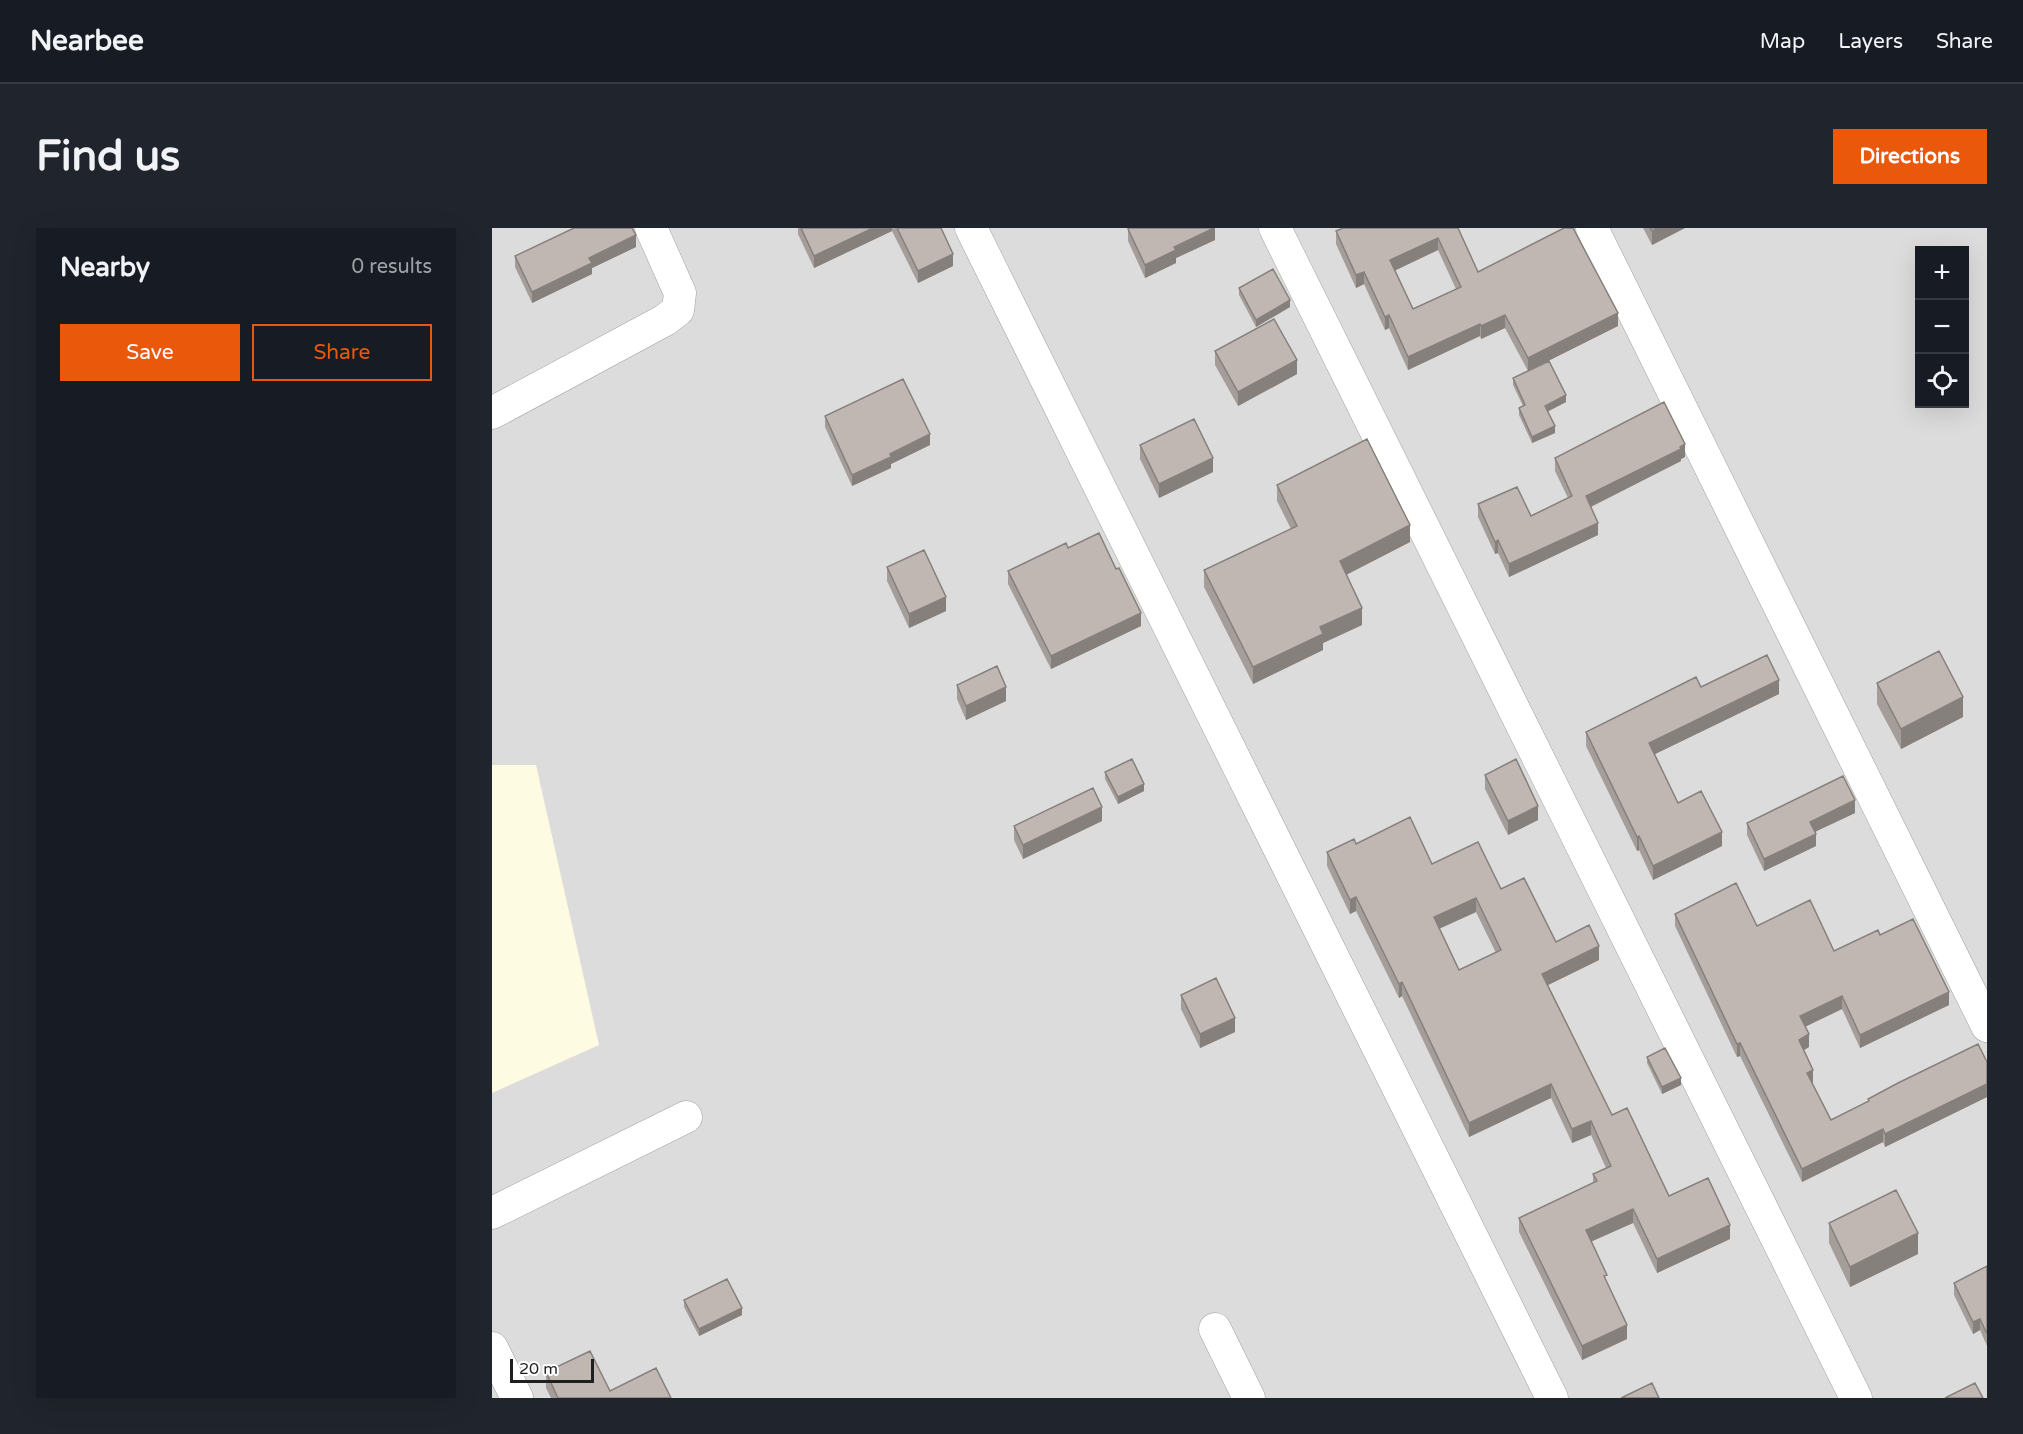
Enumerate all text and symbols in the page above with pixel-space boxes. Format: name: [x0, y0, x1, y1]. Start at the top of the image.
text: Nearbee: [30, 24, 144, 58]
text: Map: [1760, 29, 1805, 54]
text: Layers: [1838, 29, 1903, 54]
text: Share: [1936, 29, 1993, 54]
button: Directions: [1833, 129, 1987, 184]
text: Find us: [36, 131, 180, 182]
map controls: [1915, 246, 1969, 408]
button: +: [1915, 246, 1969, 300]
text: Nearby: [60, 252, 150, 283]
text: 0 results: [352, 255, 432, 279]
button: −: [1915, 300, 1969, 354]
button: Save: [60, 324, 240, 381]
button: Share: [252, 324, 432, 381]
button: locate: [1915, 354, 1969, 408]
scale bar: [510, 1356, 594, 1384]
text: 20 m: [519, 1359, 558, 1379]

